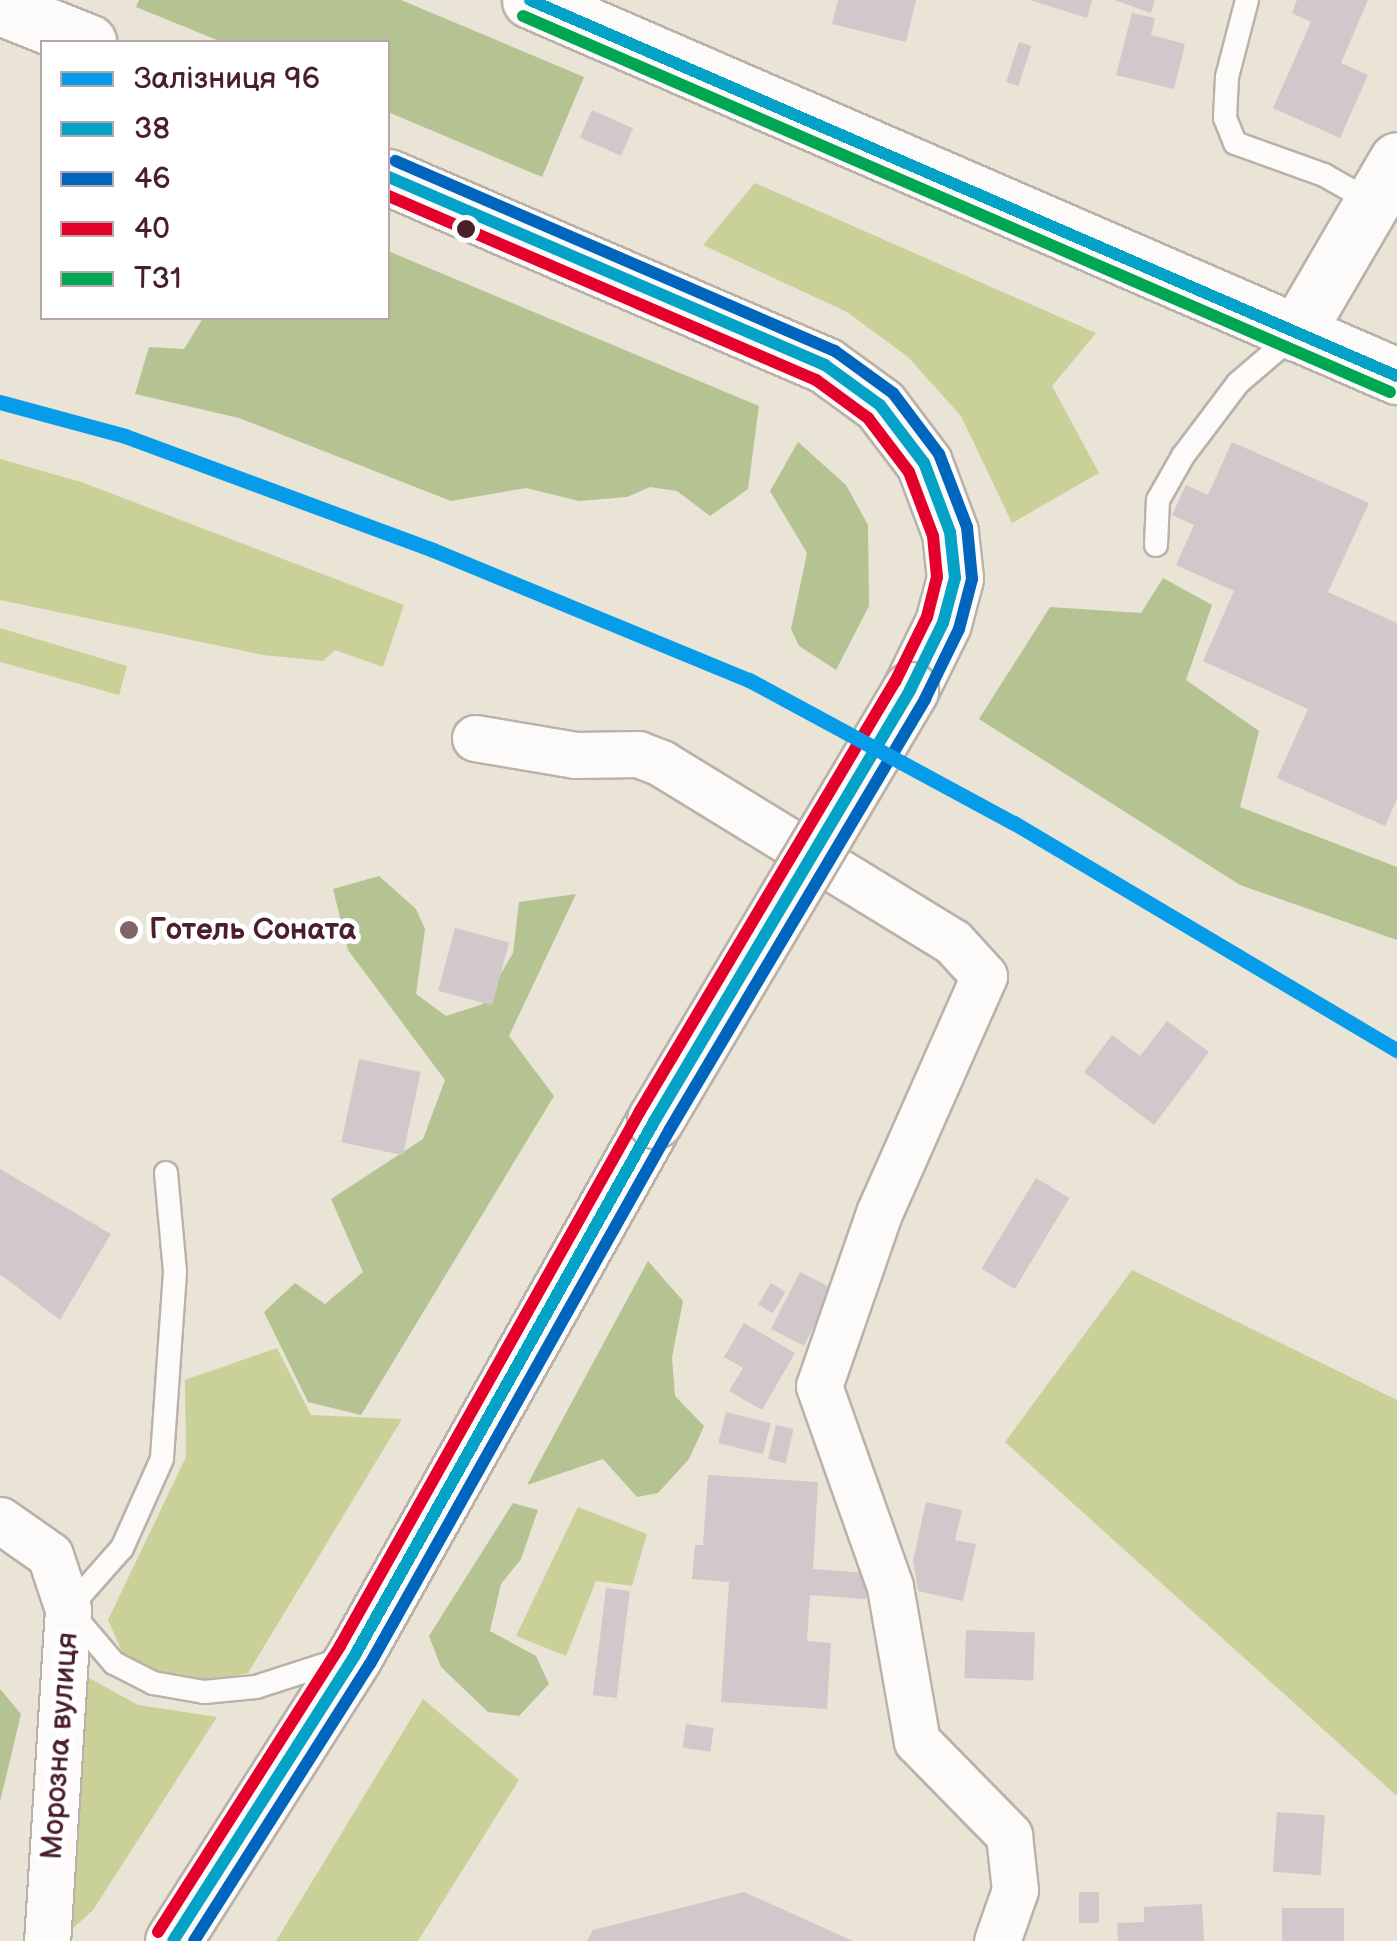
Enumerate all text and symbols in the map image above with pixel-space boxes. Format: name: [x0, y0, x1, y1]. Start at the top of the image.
legend: [40, 40, 390, 320]
text: Залізниця 96: [134, 61, 320, 97]
text: 38: [134, 111, 170, 147]
text: 46: [134, 161, 171, 197]
text: 40: [134, 211, 170, 247]
unlabelled marker: [456, 219, 476, 239]
text: Т31: [134, 261, 182, 297]
place label: Готель Соната: [149, 912, 356, 948]
marker: Готель Соната: [118, 919, 140, 941]
street label: Морозна вулиця: [34, 1631, 86, 1861]

